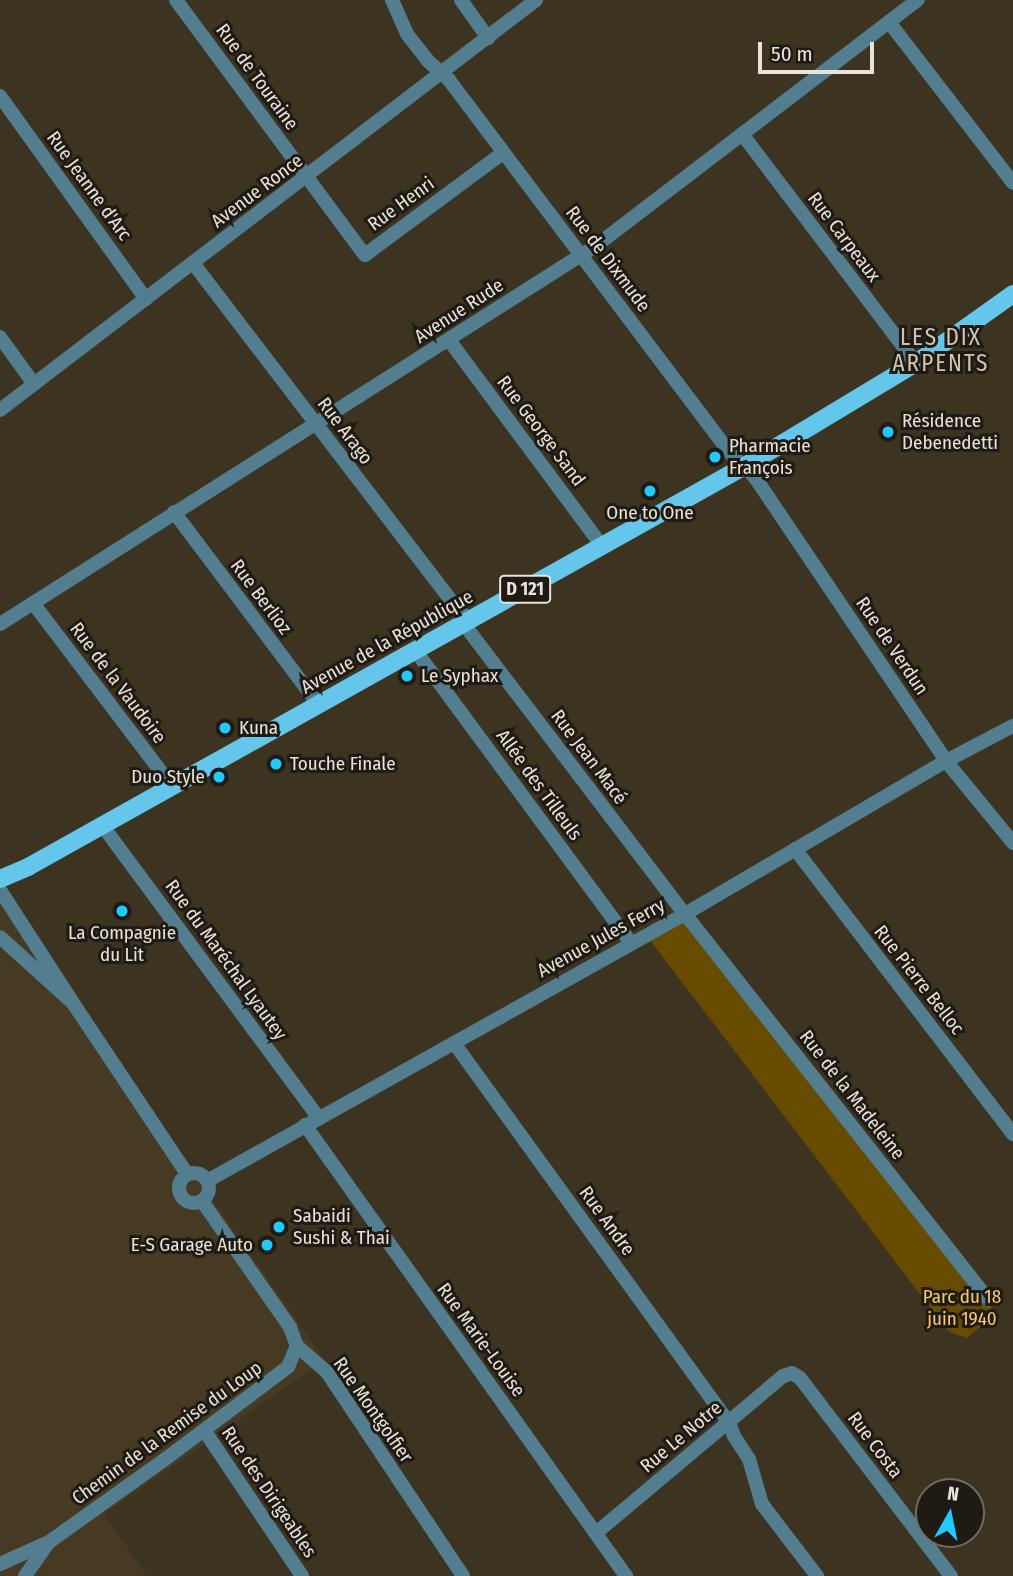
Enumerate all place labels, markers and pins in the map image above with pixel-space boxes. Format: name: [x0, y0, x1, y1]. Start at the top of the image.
place label: Résidence Debenedetti: [902, 410, 998, 454]
marker: Résidence Debenedetti: [880, 424, 896, 440]
place label: Pharmacie François: [729, 435, 811, 479]
marker: Pharmacie François: [707, 449, 723, 465]
marker: One to One: [642, 483, 658, 499]
place label: One to One: [606, 502, 694, 524]
place label: Le Syphax: [421, 665, 498, 687]
marker: Le Syphax: [399, 668, 415, 684]
place label: Kuna: [239, 717, 278, 739]
marker: Kuna: [217, 720, 233, 736]
place label: Touche Finale: [290, 753, 396, 775]
marker: Touche Finale: [268, 756, 284, 772]
place label: Duo Style: [131, 766, 205, 788]
marker: Duo Style: [211, 769, 227, 785]
marker: La Compagnie du Lit: [114, 903, 130, 919]
place label: La Compagnie du Lit: [68, 922, 176, 966]
place label: Sabaidi Sushi & Thai: [293, 1205, 390, 1249]
marker: Sabaidi Sushi & Thai: [271, 1219, 287, 1235]
place label: E-S Garage Auto: [131, 1234, 253, 1256]
marker: E-S Garage Auto: [259, 1237, 275, 1253]

